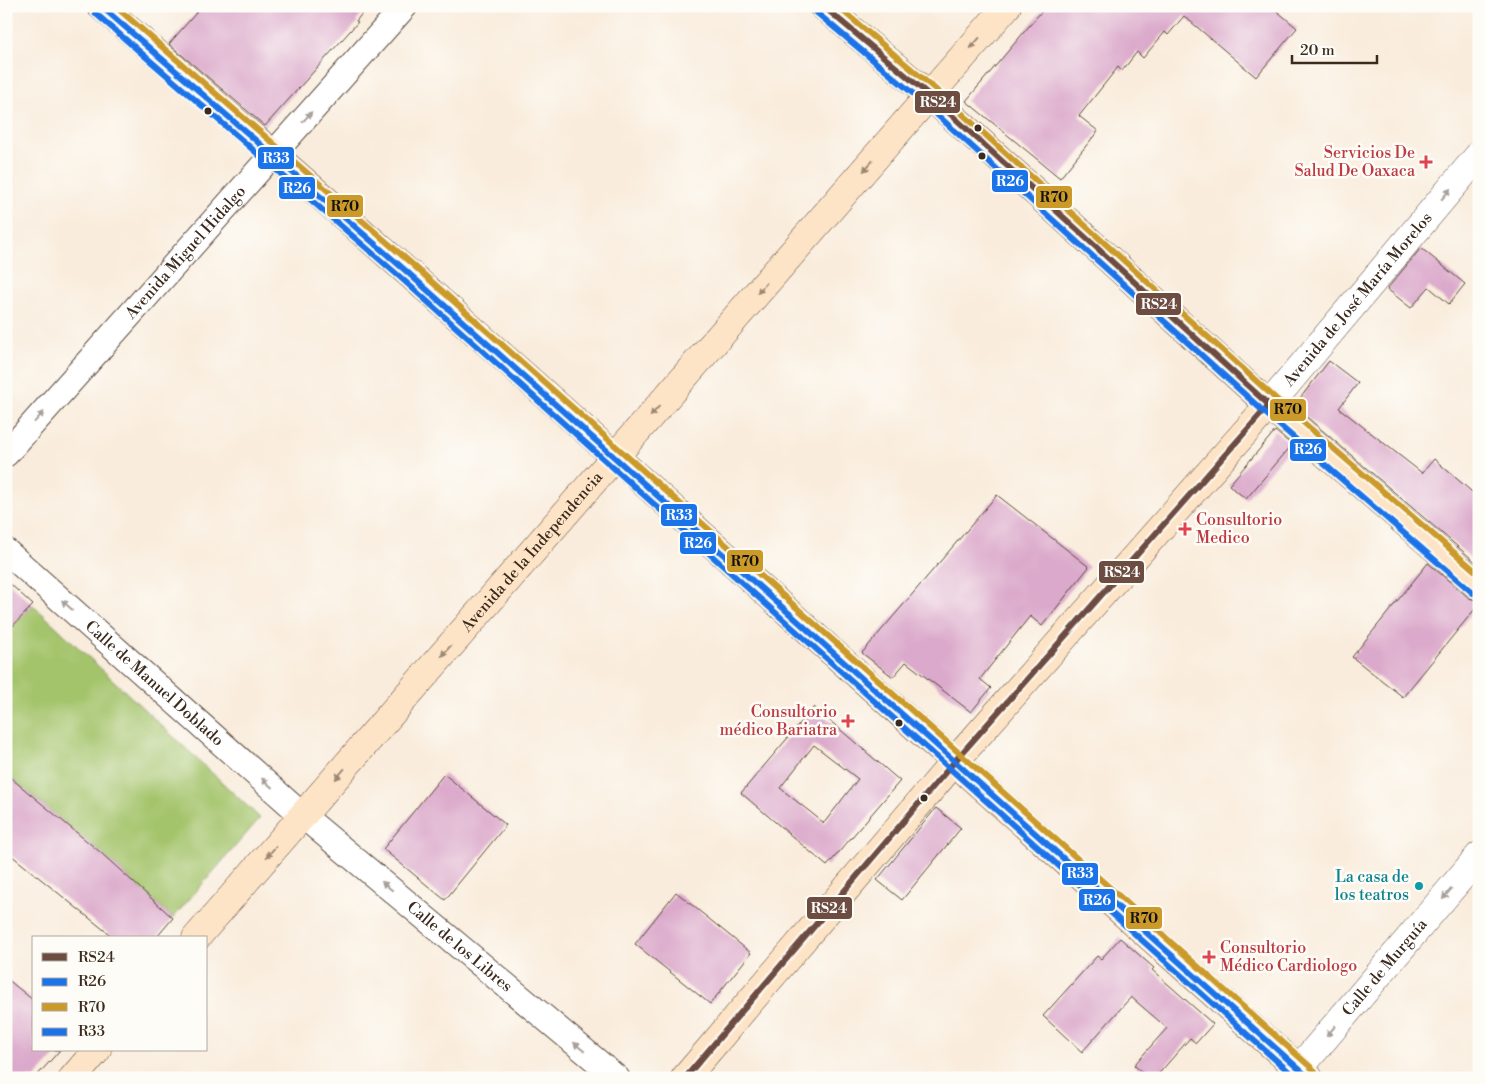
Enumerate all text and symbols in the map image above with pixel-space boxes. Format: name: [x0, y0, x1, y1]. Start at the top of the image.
scale bar: [1292, 32, 1378, 64]
one-way arrow: [969, 36, 980, 49]
text: 20 m: [1300, 41, 1335, 60]
line badge: RS24: [914, 90, 961, 114]
text: RS24: [920, 94, 956, 112]
unlabelled marker: [203, 106, 213, 116]
one-way arrow: [301, 112, 313, 124]
unlabelled marker: [973, 123, 983, 133]
place label: Servicios De Salud De Oaxaca: [1294, 143, 1416, 181]
line badge: R33: [257, 146, 295, 170]
text: R33: [262, 150, 290, 168]
unlabelled marker: [977, 151, 987, 161]
marker: Servicios De Salud De Oaxaca: [1419, 155, 1433, 169]
one-way arrow: [862, 159, 874, 171]
line badge: R26: [991, 169, 1029, 193]
text: R26: [996, 173, 1024, 191]
line badge: R26: [278, 176, 316, 200]
text: R26: [283, 180, 311, 198]
street label: Avenida Miguel Hidalgo: [120, 182, 250, 324]
line badge: R70: [1035, 185, 1073, 209]
one-way arrow: [1441, 187, 1452, 200]
text: R70: [1040, 189, 1068, 207]
line badge: R70: [326, 194, 364, 218]
text: R70: [331, 198, 359, 216]
street label: Avenida de José María Morelos: [1278, 208, 1437, 391]
one-way arrow: [756, 282, 767, 295]
line badge: RS24: [1135, 292, 1182, 316]
text: RS24: [1141, 296, 1177, 314]
line badge: R70: [1269, 398, 1307, 422]
text: R70: [1274, 401, 1302, 419]
one-way arrow: [650, 405, 661, 418]
one-way arrow: [33, 412, 45, 424]
line badge: R26: [1289, 438, 1327, 462]
text: R26: [1294, 441, 1322, 459]
street label: Avenida de la Independencia: [456, 467, 608, 637]
line badge: R33: [660, 503, 698, 527]
text: R33: [665, 507, 693, 525]
place label: Consultorio Medico: [1196, 510, 1282, 548]
marker: Consultorio Medico: [1178, 522, 1192, 536]
line badge: R26: [679, 531, 717, 555]
text: R26: [684, 535, 712, 553]
line badge: R70: [726, 549, 764, 573]
text: R70: [731, 553, 759, 571]
line badge: RS24: [1098, 560, 1145, 584]
text: RS24: [1104, 564, 1140, 582]
one-way arrow: [60, 600, 73, 611]
street label: Calle de Manuel Doblado: [81, 616, 228, 751]
one-way arrow: [441, 645, 452, 658]
place label: Consultorio médico Bariatra: [720, 702, 838, 740]
marker: Consultorio médico Bariatra: [841, 714, 855, 728]
unlabelled marker: [894, 718, 904, 728]
one-way arrow: [334, 767, 345, 780]
one-way arrow: [260, 778, 273, 789]
unlabelled marker: [919, 793, 929, 803]
one-way arrow: [265, 846, 277, 858]
line badge: R33: [1061, 862, 1099, 886]
text: R33: [1066, 865, 1094, 883]
place label: La casa de los teatros: [1335, 867, 1409, 905]
marker: La casa de los teatros: [1413, 880, 1425, 892]
one-way arrow: [381, 881, 394, 892]
one-way arrow: [1442, 887, 1453, 900]
line badge: R26: [1078, 888, 1116, 912]
text: R26: [1083, 892, 1111, 910]
line badge: RS24: [806, 896, 853, 920]
street label: Calle de los Libres: [403, 897, 516, 996]
text: RS24: [811, 900, 847, 918]
line badge: R70: [1125, 906, 1163, 930]
text: R70: [1130, 910, 1158, 928]
street label: Calle de Murguía: [1338, 914, 1432, 1020]
legend: [32, 936, 208, 1052]
place label: Consultorio Médico Cardiologo: [1220, 938, 1357, 976]
text: RS24: [78, 948, 115, 967]
marker: Consultorio Médico Cardiologo: [1202, 950, 1216, 964]
text: R26: [78, 972, 106, 991]
text: R70: [78, 998, 106, 1017]
text: R33: [78, 1022, 105, 1041]
one-way arrow: [1326, 1025, 1337, 1037]
one-way arrow: [573, 1041, 586, 1052]

